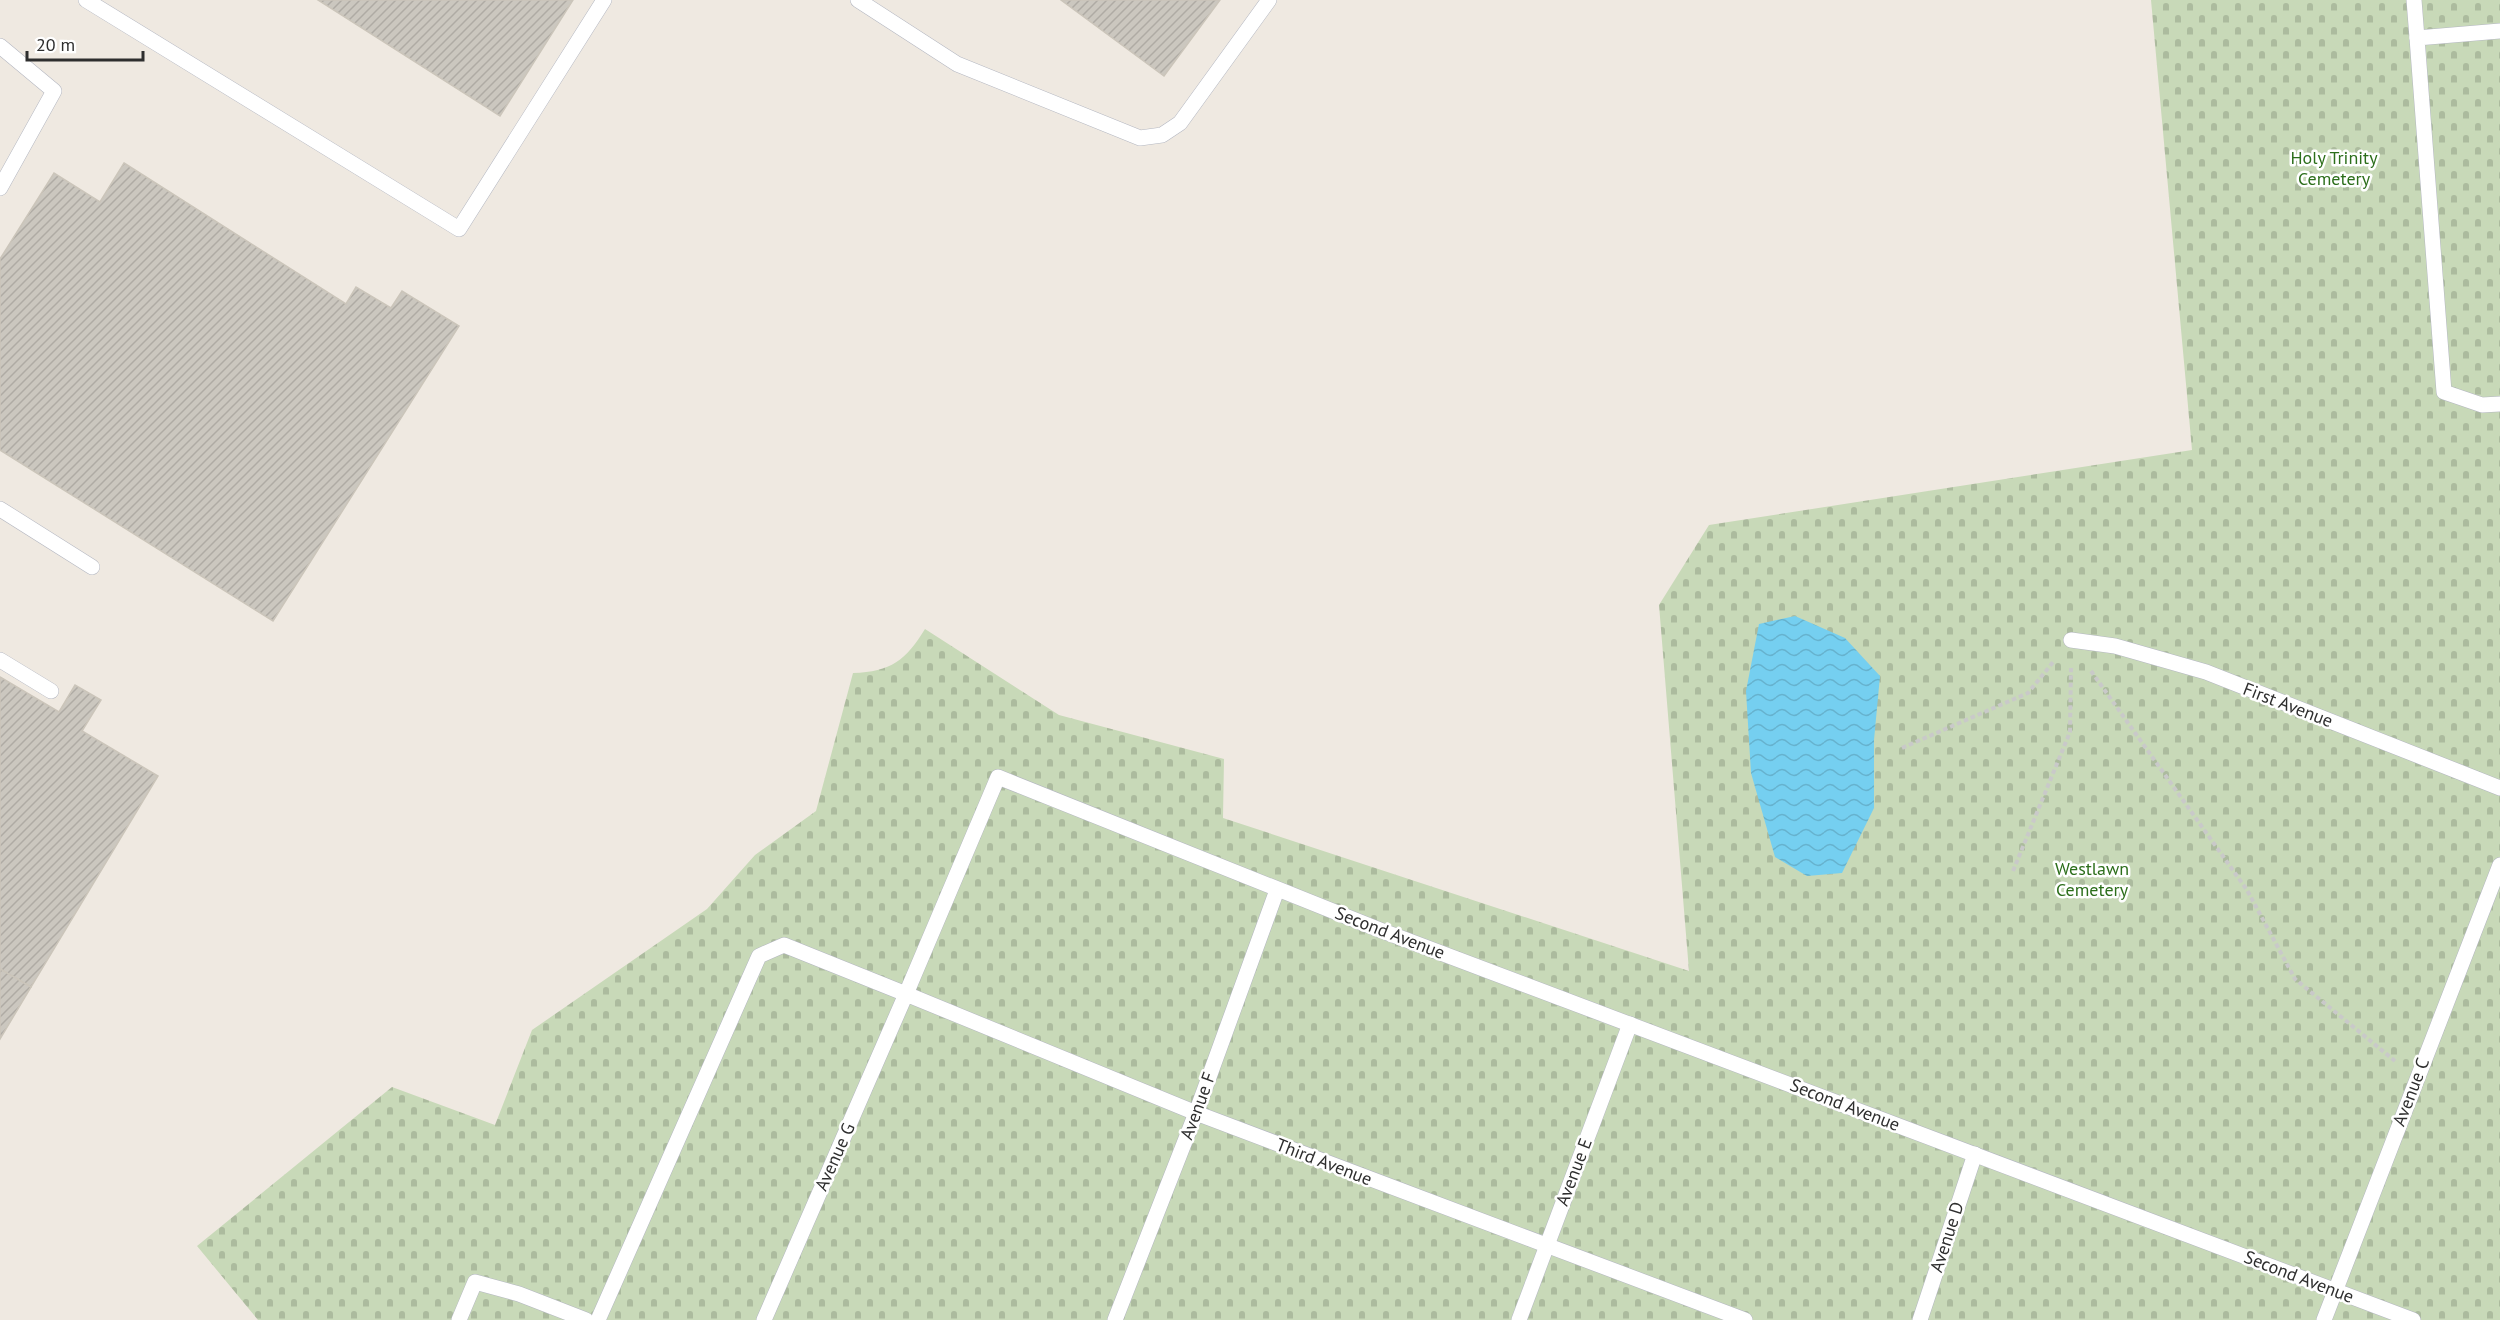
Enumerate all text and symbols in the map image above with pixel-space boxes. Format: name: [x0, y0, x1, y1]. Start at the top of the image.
scale bar: [27, 24, 142, 62]
text: 20 m: [36, 33, 75, 56]
park label: Holy Trinity Cemetery: [2290, 146, 2378, 190]
street label: First Avenue: [2240, 677, 2336, 732]
park label: Westlawn Cemetery: [2055, 857, 2129, 901]
street label: Second Avenue: [1332, 901, 1448, 964]
street label: Avenue C: [2387, 1054, 2434, 1129]
street label: Avenue F: [1175, 1069, 1220, 1143]
street label: Second Avenue: [1787, 1073, 1903, 1136]
street label: Avenue G: [809, 1119, 860, 1194]
street label: Third Avenue: [1273, 1133, 1375, 1190]
street label: Avenue E: [1550, 1135, 1597, 1209]
street label: Avenue D: [1924, 1199, 1969, 1275]
street label: Second Avenue: [2241, 1245, 2357, 1308]

